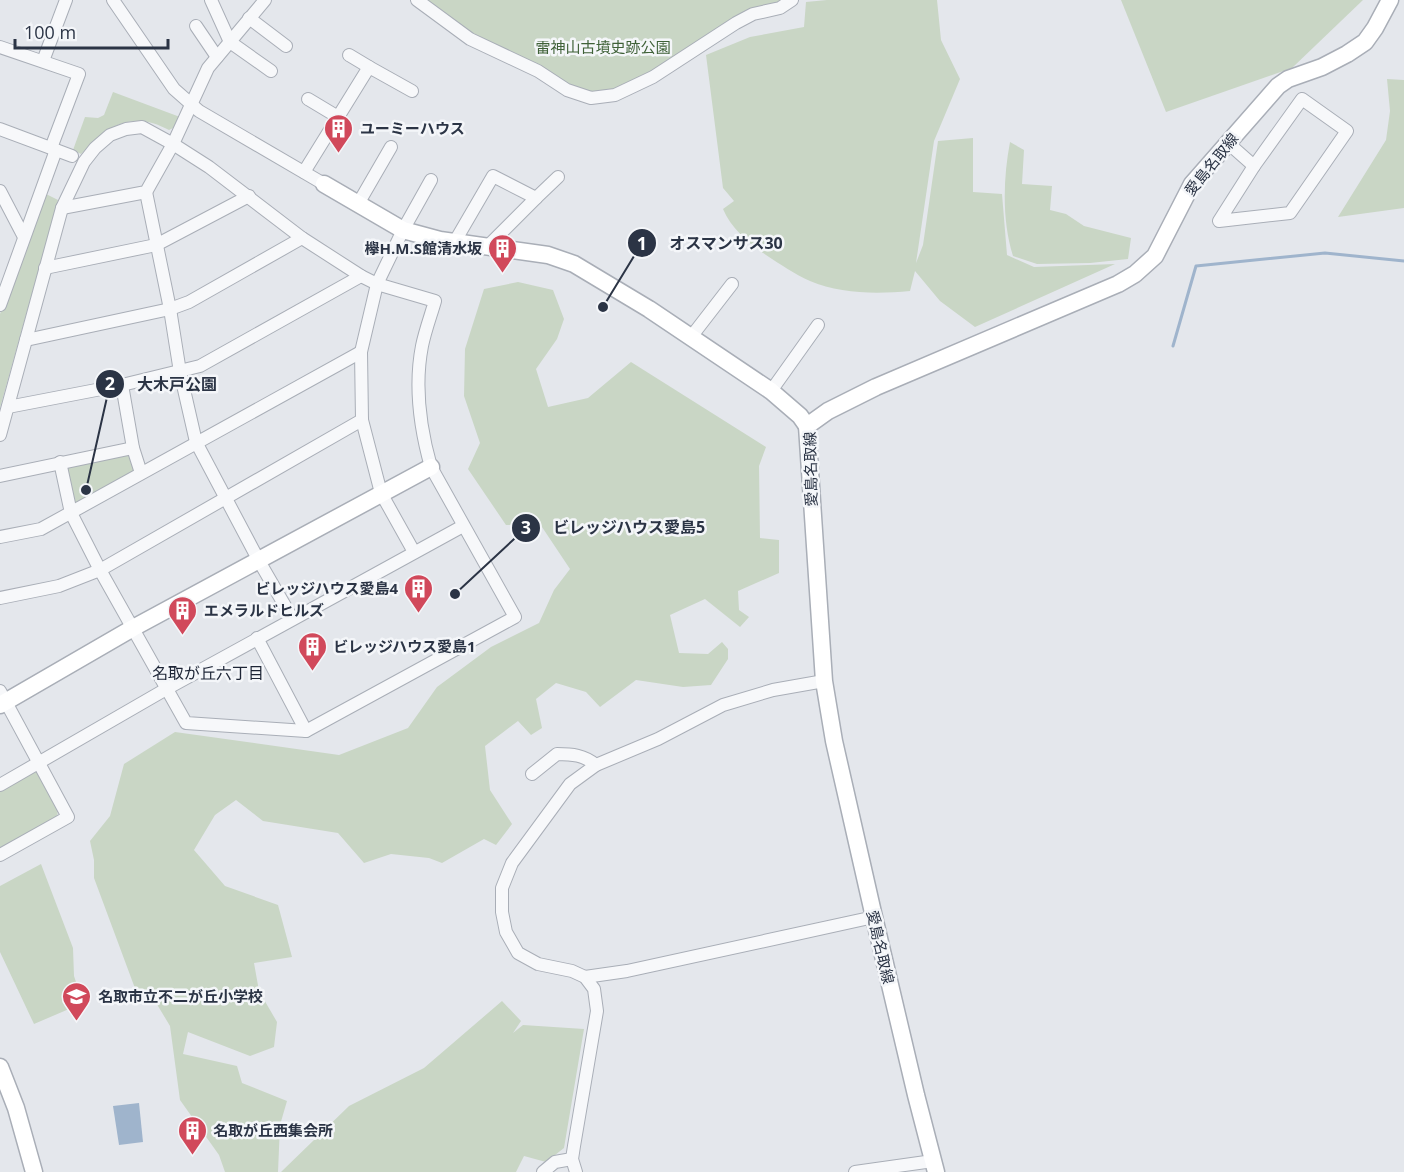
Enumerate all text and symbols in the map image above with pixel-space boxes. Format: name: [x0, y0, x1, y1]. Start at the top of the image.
scale bar: [15, 12, 168, 50]
text: 100 m: [24, 20, 76, 44]
park label: 雷神山古墳史跡公園: [535, 37, 671, 57]
building icon: ユーミーハウス: [323, 112, 355, 154]
place label: ユーミーハウス: [360, 118, 465, 138]
street label: 愛島名取線: [1180, 129, 1242, 199]
callout: オスマンサス30: [627, 226, 795, 260]
text: 1: [637, 231, 647, 255]
building icon: 欅H.M.S館清水坂: [487, 232, 519, 274]
text: オスマンサス30: [669, 232, 783, 254]
place label: 欅H.M.S館清水坂: [365, 238, 482, 258]
callout: 大木戸公園: [95, 367, 229, 401]
text: 2: [105, 371, 115, 395]
text: 大木戸公園: [137, 373, 217, 395]
street label: 愛島名取線: [799, 431, 821, 507]
callout: ビレッジハウス愛島5: [511, 511, 718, 545]
text: 3: [521, 515, 531, 539]
text: ビレッジハウス愛島5: [553, 516, 705, 538]
building icon: ビレッジハウス愛島4: [403, 572, 435, 614]
place label: ビレッジハウス愛島4: [255, 578, 398, 598]
building icon: エメラルドヒルズ: [167, 594, 199, 636]
place label: エメラルドヒルズ: [204, 600, 324, 620]
building icon: ビレッジハウス愛島1: [296, 630, 328, 672]
place label: ビレッジハウス愛島1: [333, 636, 476, 656]
district label: 名取が丘六丁目: [152, 662, 264, 684]
street label: 愛島名取線: [863, 908, 899, 986]
school or university icon: 名取市立不二が丘小学校: [61, 980, 93, 1022]
place label: 名取市立不二が丘小学校: [98, 986, 263, 1006]
building icon: 名取が丘西集会所: [176, 1114, 208, 1156]
place label: 名取が丘西集会所: [213, 1120, 333, 1140]

